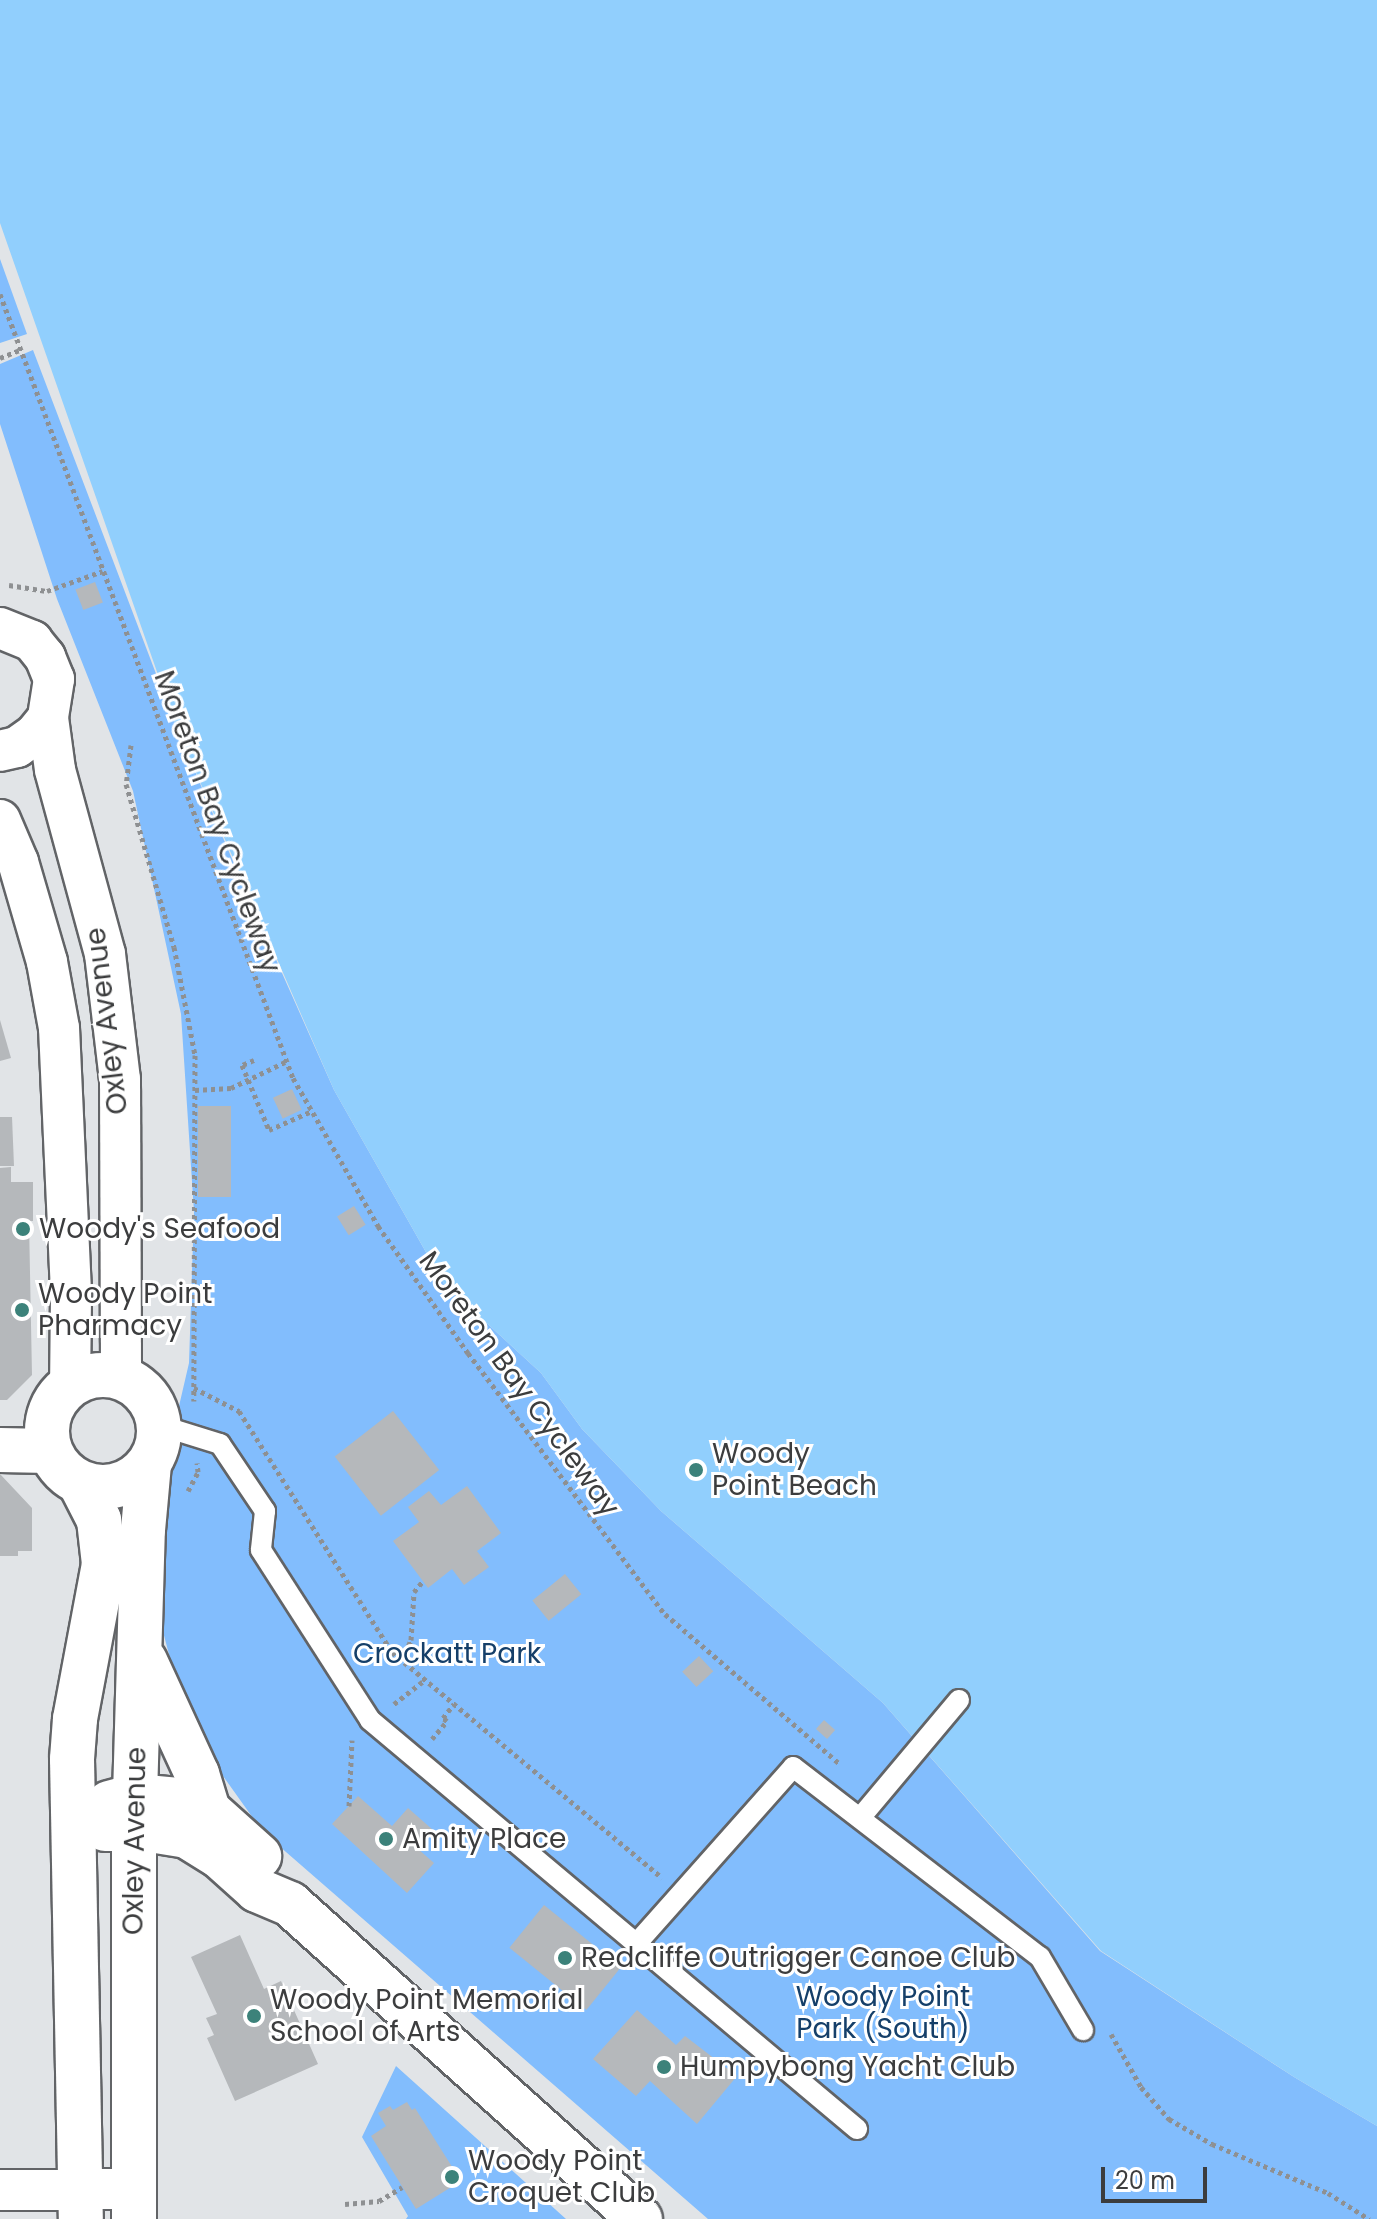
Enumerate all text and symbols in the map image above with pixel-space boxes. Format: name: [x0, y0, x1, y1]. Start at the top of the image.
street label: Moreton Bay Cycleway: [147, 666, 287, 978]
street label: Oxley Avenue: [79, 926, 135, 1116]
place label: Woody's Seafood: [39, 1212, 280, 1246]
marker: Woody's Seafood: [14, 1220, 32, 1238]
street label: Moreton Bay Cycleway: [412, 1245, 626, 1523]
place label: Woody Point Pharmacy: [38, 1277, 212, 1343]
marker: Woody Point Pharmacy: [13, 1301, 31, 1319]
place label: Woody Point Beach: [712, 1437, 877, 1503]
marker: Woody Point Beach: [687, 1461, 705, 1479]
park label: Crockatt Park: [353, 1637, 541, 1671]
street label: Oxley Avenue: [117, 1747, 153, 1935]
place label: Amity Place: [402, 1822, 566, 1856]
marker: Amity Place: [377, 1830, 395, 1848]
place label: Redcliffe Outrigger Canoe Club: [581, 1941, 1016, 1975]
marker: Redcliffe Outrigger Canoe Club: [556, 1949, 574, 1967]
park label: Woody Point Park (South): [796, 1980, 970, 2046]
place label: Woody Point Memorial School of Arts: [270, 1983, 583, 2049]
marker: Woody Point Memorial School of Arts: [245, 2007, 263, 2025]
place label: Humpybong Yacht Club: [680, 2050, 1015, 2084]
marker: Humpybong Yacht Club: [655, 2058, 673, 2076]
place label: Woody Point Croquet Club: [468, 2144, 655, 2210]
scale bar: [1105, 2151, 1211, 2201]
text: 20 m: [1115, 2164, 1175, 2197]
marker: Woody Point Croquet Club: [443, 2168, 461, 2186]

